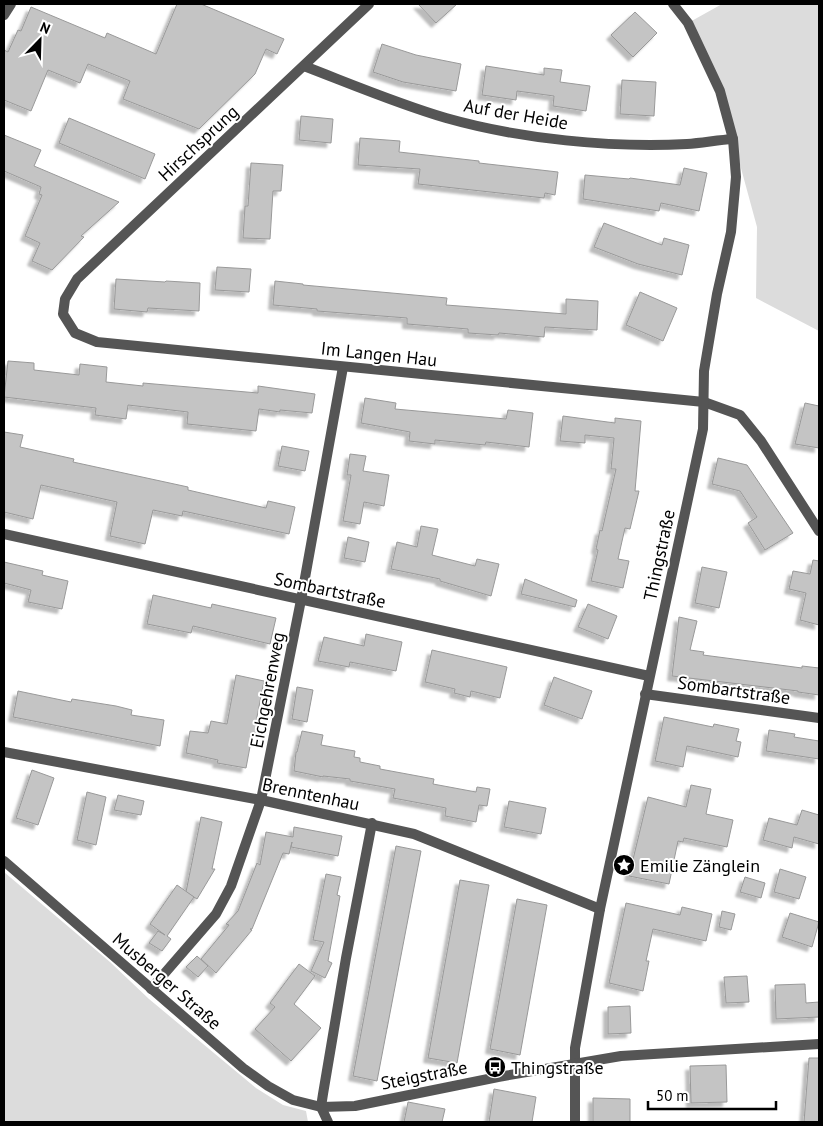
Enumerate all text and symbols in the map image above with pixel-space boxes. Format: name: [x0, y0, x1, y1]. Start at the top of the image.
north arrow: [15, 15, 65, 65]
text: N: [37, 18, 53, 38]
street label: Auf der Heide: [462, 94, 570, 134]
street label: Hirschsprung: [153, 100, 243, 186]
street label: Im Langen Hau: [320, 336, 438, 372]
street label: Thingstraße: [638, 507, 680, 603]
street label: Sombartstraße: [272, 567, 388, 613]
street label: Eichgehrenweg: [244, 630, 290, 750]
street label: Sombartstraße: [676, 671, 792, 709]
street label: Brenntenhau: [260, 772, 362, 816]
place icon: Emilie Zänglein: [612, 853, 636, 877]
place label: Emilie Zänglein: [640, 854, 760, 877]
street label: Musberger Straße: [108, 927, 226, 1035]
street label: Steigstraße: [379, 1055, 469, 1095]
bus stop icon: Thingstraße: [483, 1055, 507, 1079]
place label: Thingstraße: [511, 1056, 604, 1079]
scale bar: [648, 1078, 776, 1110]
text: 50 m: [656, 1086, 689, 1105]

